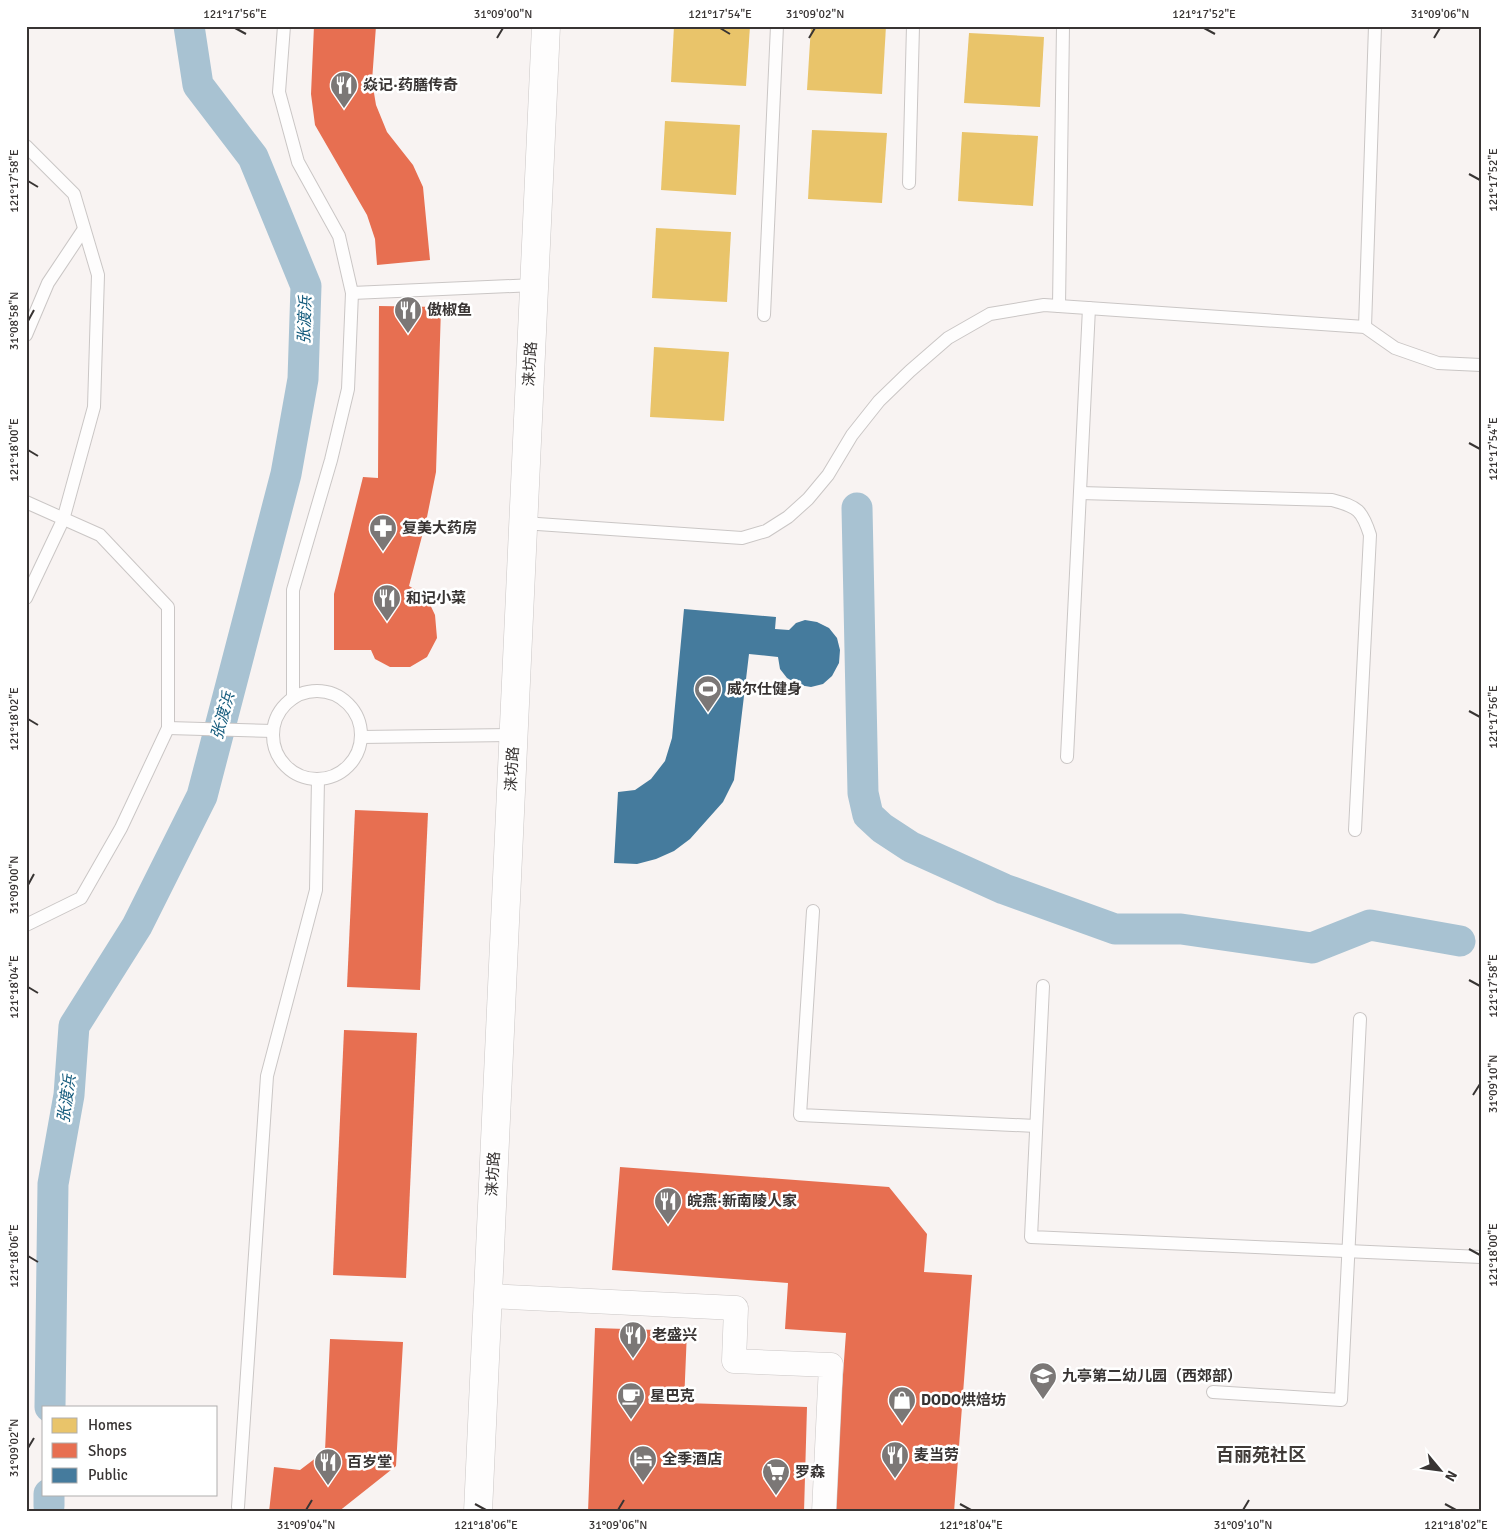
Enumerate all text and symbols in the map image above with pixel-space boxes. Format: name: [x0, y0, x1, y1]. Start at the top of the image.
text: 121°17'56"E: [203, 7, 267, 22]
text: 31°09'00"N: [474, 7, 532, 22]
text: 121°17'54"E: [688, 7, 752, 22]
text: 31°09'02"N: [786, 7, 844, 22]
text: 121°17'52"E: [1172, 7, 1236, 22]
text: 31°09'06"N: [1411, 7, 1469, 22]
restaurant icon: 焱记·药膳传奇: [329, 70, 359, 109]
place label: 焱记·药膳传奇: [363, 76, 458, 94]
text: 121°17'52"E: [1486, 148, 1501, 212]
text: 121°17'58"E: [7, 149, 22, 213]
text: 31°08'58"N: [7, 292, 22, 350]
water label: 张渡浜: [294, 294, 316, 344]
restaurant icon: 傲椒鱼: [393, 295, 423, 334]
place label: 傲椒鱼: [427, 301, 472, 319]
street label: 涞坊路: [520, 341, 540, 387]
text: 121°17'54"E: [1486, 417, 1501, 481]
text: 121°18'00"E: [7, 418, 22, 482]
pharmacy icon: 复美大药房: [368, 513, 398, 552]
place label: 复美大药房: [402, 519, 477, 537]
restaurant icon: 和记小菜: [372, 583, 402, 622]
place label: 和记小菜: [406, 589, 466, 607]
sports icon: 威尔仕健身: [693, 674, 723, 713]
place label: 威尔仕健身: [727, 680, 802, 698]
text: 121°17'56"E: [1486, 685, 1501, 749]
text: 121°18'02"E: [7, 687, 22, 751]
water label: 张渡浜: [207, 688, 239, 742]
street label: 涞坊路: [502, 746, 522, 792]
text: 31°09'00"N: [7, 856, 22, 914]
text: 121°17'58"E: [1486, 954, 1501, 1018]
text: 121°18'04"E: [7, 955, 22, 1019]
text: 31°09'10"N: [1486, 1055, 1501, 1113]
water label: 张渡浜: [54, 1072, 81, 1124]
street label: 涞坊路: [483, 1151, 503, 1197]
restaurant icon: 皖燕·新南陵人家: [653, 1186, 683, 1225]
place label: 皖燕·新南陵人家: [687, 1192, 797, 1210]
text: 121°18'00"E: [1486, 1223, 1501, 1287]
text: 121°18'06"E: [7, 1224, 22, 1288]
restaurant icon: 老盛兴: [618, 1320, 648, 1359]
place label: 老盛兴: [652, 1326, 697, 1344]
school or university icon: 九亭第二幼儿园（西郊部）: [1028, 1361, 1058, 1400]
place label: 九亭第二幼儿园（西郊部）: [1062, 1367, 1242, 1385]
cafe icon: 星巴克: [616, 1381, 646, 1420]
shop icon: DODO烘焙坊: [887, 1385, 917, 1424]
place label: 星巴克: [650, 1387, 695, 1405]
place label: DODO烘焙坊: [921, 1391, 1006, 1409]
legend: [42, 1406, 218, 1496]
text: Homes: [88, 1416, 132, 1434]
text: 31°09'02"N: [7, 1419, 22, 1477]
restaurant icon: 麦当劳: [880, 1440, 910, 1479]
text: Shops: [88, 1442, 127, 1460]
hotel icon: 全季酒店: [628, 1444, 658, 1483]
district label: 百丽苑社区: [1216, 1444, 1306, 1466]
place label: 麦当劳: [914, 1446, 959, 1464]
north arrow: [1414, 1446, 1464, 1496]
restaurant icon: 百岁堂: [313, 1447, 343, 1486]
place label: 全季酒店: [662, 1450, 722, 1468]
place label: 百岁堂: [347, 1453, 392, 1471]
supermarket icon: 罗森: [761, 1457, 791, 1496]
place label: 罗森: [795, 1463, 825, 1481]
text: Public: [88, 1466, 128, 1484]
text: N: [1441, 1468, 1461, 1484]
text: 31°09'04"N: [277, 1518, 335, 1533]
text: 121°18'06"E: [454, 1518, 518, 1533]
text: 31°09'06"N: [589, 1518, 647, 1533]
text: 121°18'04"E: [939, 1518, 1003, 1533]
text: 31°09'10"N: [1214, 1518, 1272, 1533]
text: 121°18'02"E: [1424, 1518, 1488, 1533]

